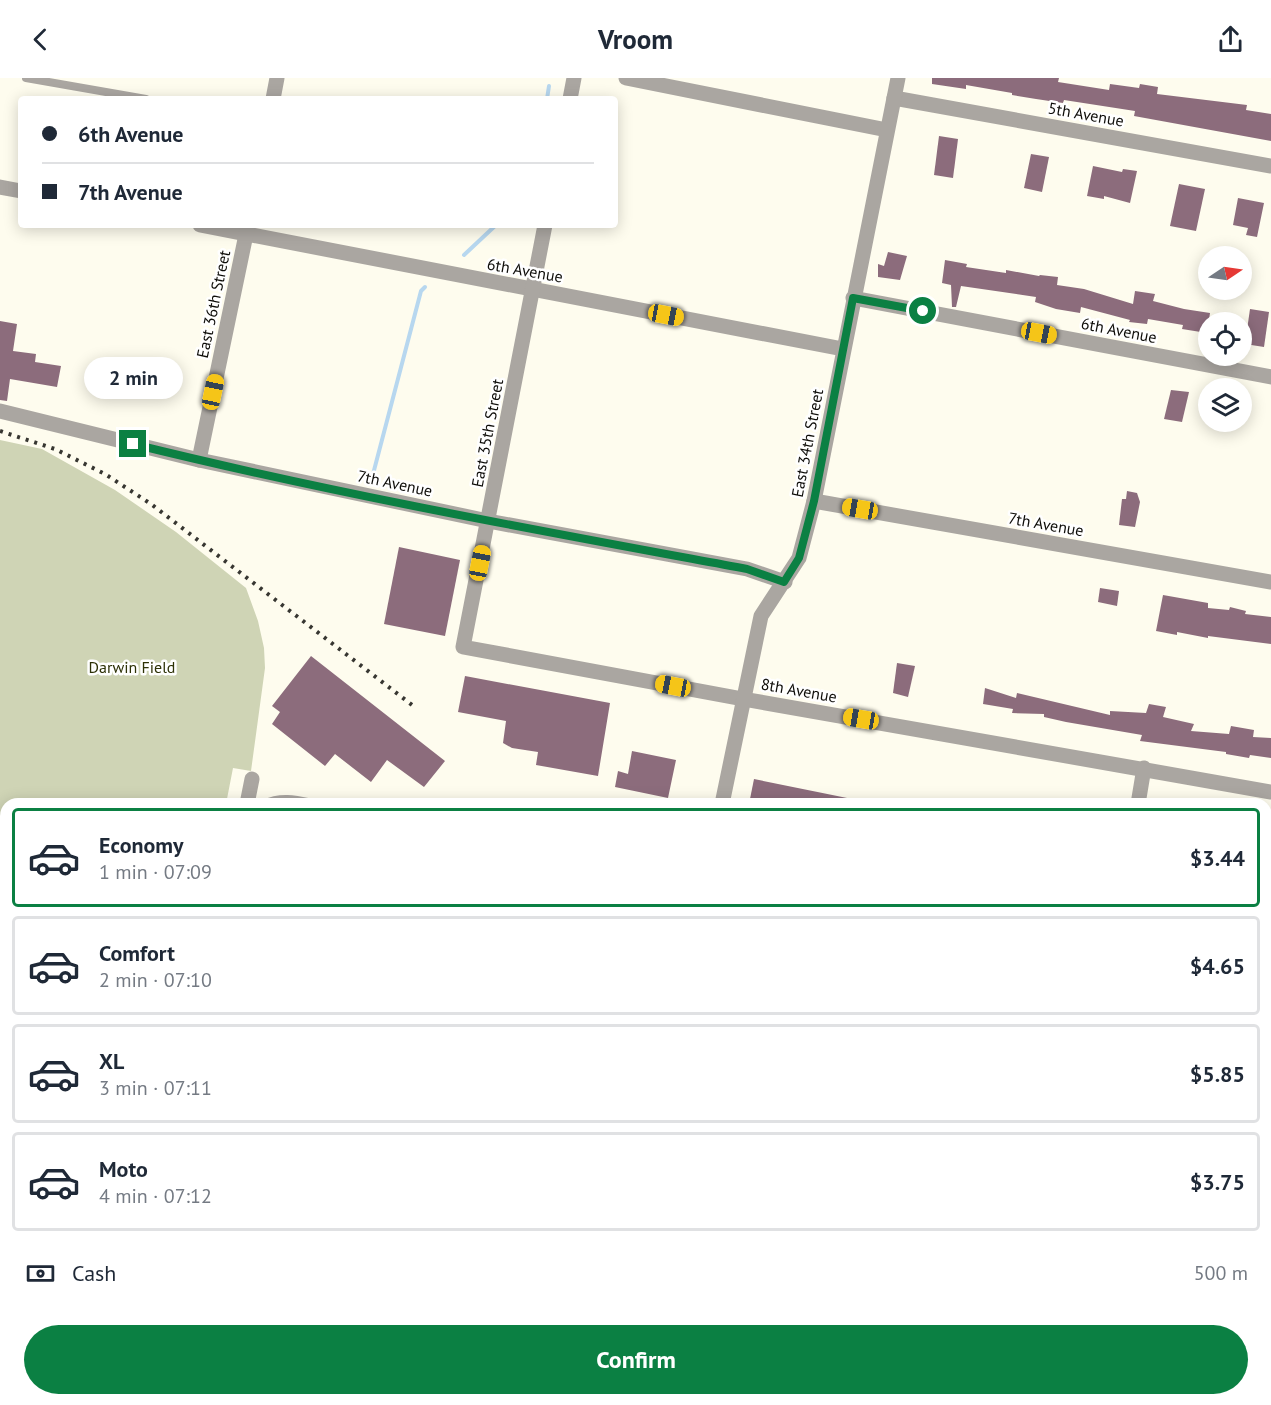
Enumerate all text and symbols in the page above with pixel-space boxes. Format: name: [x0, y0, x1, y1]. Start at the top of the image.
text: Vroom: [598, 22, 673, 56]
icon: back: [24, 23, 57, 56]
icon: share: [1214, 23, 1247, 56]
street label: 5th Avenue: [1047, 97, 1125, 131]
text: 6th Avenue: [78, 120, 183, 148]
text: 7th Avenue: [78, 178, 183, 206]
north arrow: [1198, 246, 1252, 300]
map controls: [1198, 246, 1252, 432]
street label: East 36th Street: [192, 248, 234, 360]
street label: 6th Avenue: [486, 253, 564, 287]
route start: [909, 297, 936, 324]
car: [647, 303, 685, 327]
button: locate: [1198, 312, 1252, 366]
street label: 6th Avenue: [1079, 313, 1159, 347]
car: [1020, 321, 1058, 345]
callout: 2 min: [84, 357, 182, 399]
text: 2 min: [109, 365, 158, 391]
car: [200, 373, 226, 411]
street label: East 35th Street: [467, 377, 507, 489]
button: layers: [1198, 378, 1252, 432]
street label: East 34th Street: [787, 387, 827, 499]
route end: [119, 430, 146, 457]
street label: 7th Avenue: [356, 465, 434, 501]
car: [841, 497, 879, 521]
street label: 7th Avenue: [1007, 508, 1085, 540]
car: [468, 544, 492, 582]
park label: Darwin Field: [89, 657, 175, 677]
street label: 8th Avenue: [760, 673, 838, 707]
car: [654, 674, 692, 698]
car: [842, 707, 880, 731]
icon: car: [27, 831, 81, 885]
text: Economy: [99, 831, 183, 859]
text: $3.44: [1190, 844, 1245, 872]
text: 1 min · 07:09: [99, 859, 212, 885]
icon: car: [27, 939, 81, 993]
text: Comfort: [99, 939, 175, 967]
text: $4.65: [1190, 952, 1245, 980]
text: 2 min · 07:10: [99, 967, 212, 993]
icon: car: [27, 1047, 81, 1101]
text: XL: [99, 1047, 124, 1075]
text: $5.85: [1190, 1060, 1245, 1088]
text: 3 min · 07:11: [99, 1075, 212, 1101]
icon: car: [27, 1155, 81, 1209]
text: Moto: [99, 1155, 148, 1183]
text: $3.75: [1190, 1168, 1245, 1196]
text: 4 min · 07:12: [99, 1183, 212, 1209]
icon: cash: [24, 1257, 57, 1290]
text: Cash: [72, 1259, 116, 1287]
text: 500 m: [1194, 1260, 1248, 1286]
button: Confirm: [24, 1325, 1248, 1394]

